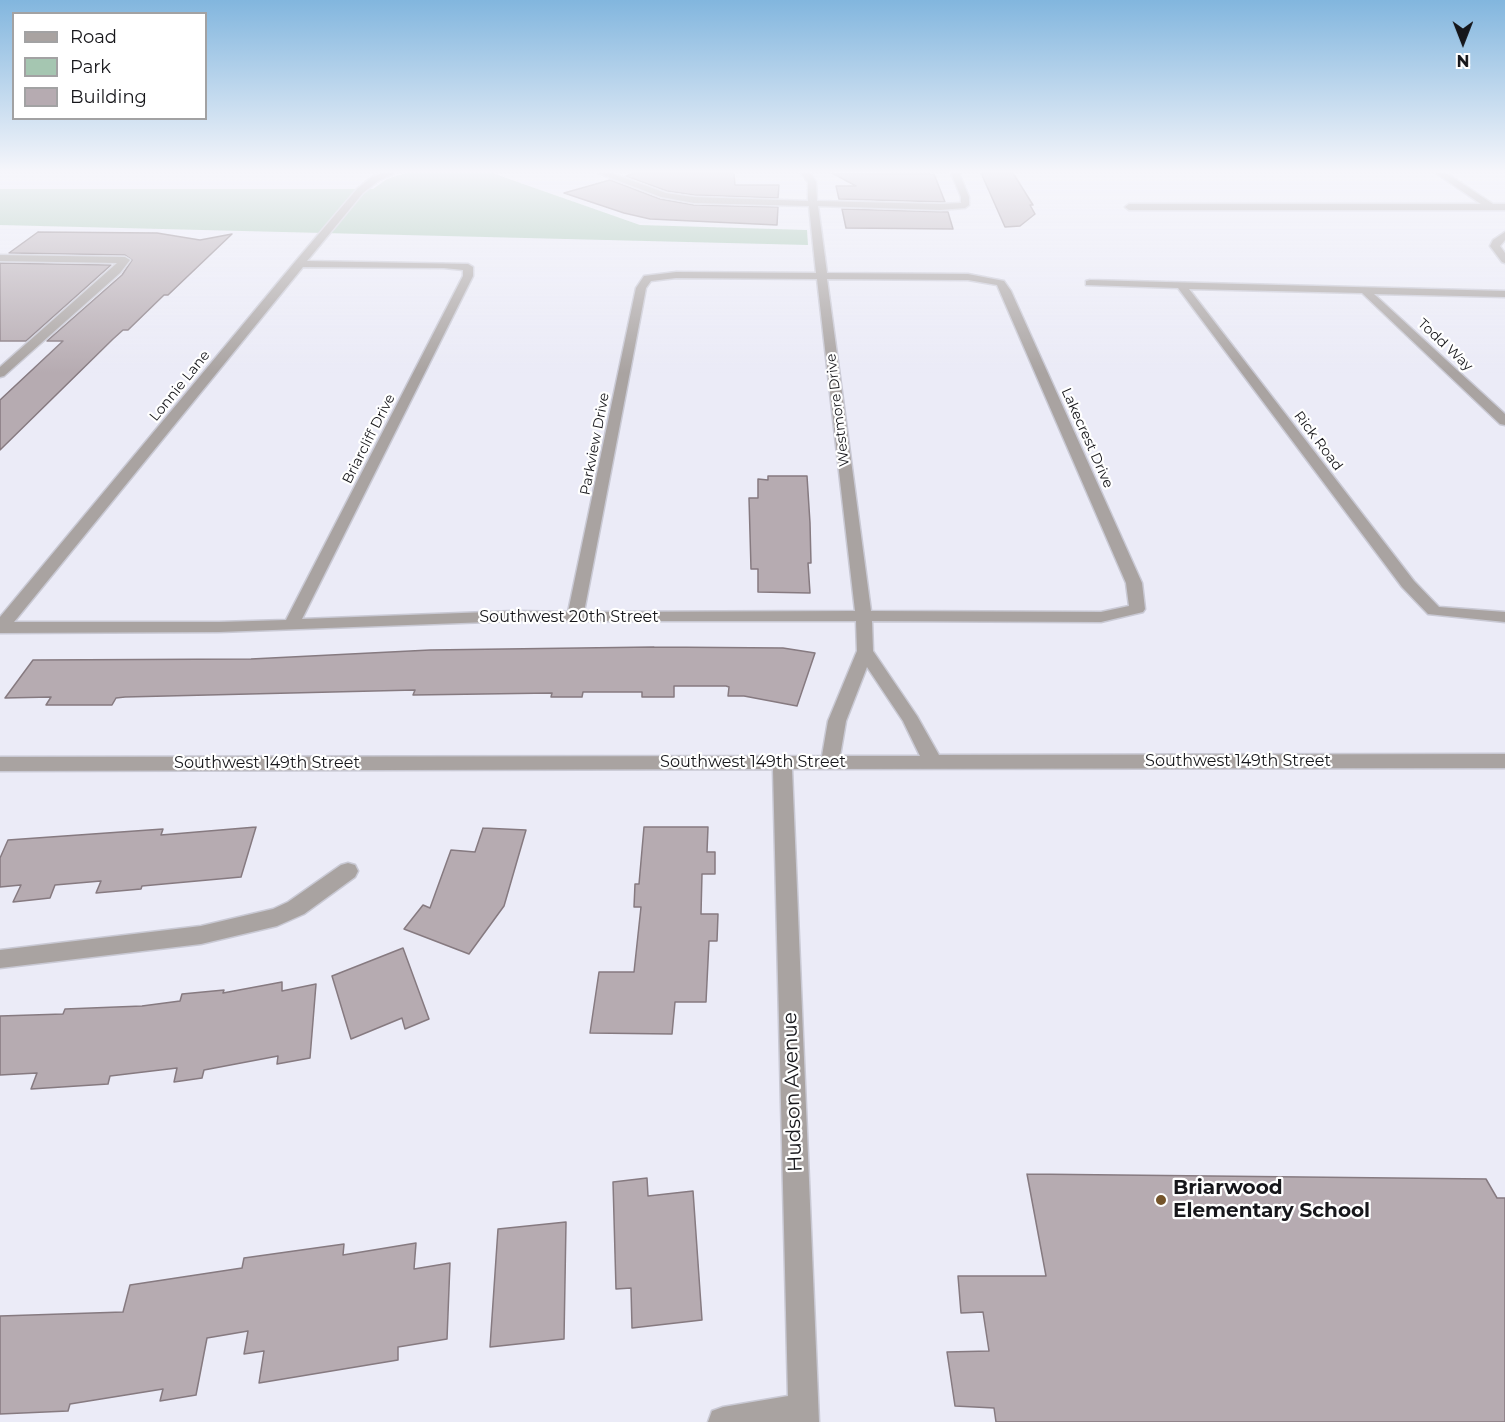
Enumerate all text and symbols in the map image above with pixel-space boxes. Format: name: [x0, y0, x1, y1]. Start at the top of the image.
legend: [12, 12, 207, 120]
north arrow: [1433, 12, 1493, 72]
text: Road: [70, 26, 117, 48]
text: N: [1457, 51, 1469, 70]
text: Park: [70, 56, 111, 78]
text: Building: [70, 86, 147, 108]
street label: Todd Way: [1414, 315, 1476, 375]
street label: Lonnie Lane: [146, 347, 214, 425]
street label: Westmore Drive: [823, 353, 853, 467]
street label: Lakecrest Drive: [1057, 385, 1117, 491]
street label: Briarcliff Drive: [339, 391, 399, 487]
street label: Parkview Drive: [577, 391, 613, 497]
street label: Rick Road: [1290, 408, 1346, 474]
street label: Southwest 20th Street: [479, 607, 659, 627]
street label: Southwest 149th Street: [1145, 751, 1331, 771]
street label: Southwest 149th Street: [660, 752, 846, 772]
street label: Southwest 149th Street: [174, 753, 360, 773]
street label: Hudson Avenue: [778, 1012, 808, 1172]
place label: Briarwood Elementary School: [1173, 1176, 1370, 1223]
marker: Briarwood Elementary School: [1154, 1193, 1168, 1207]

